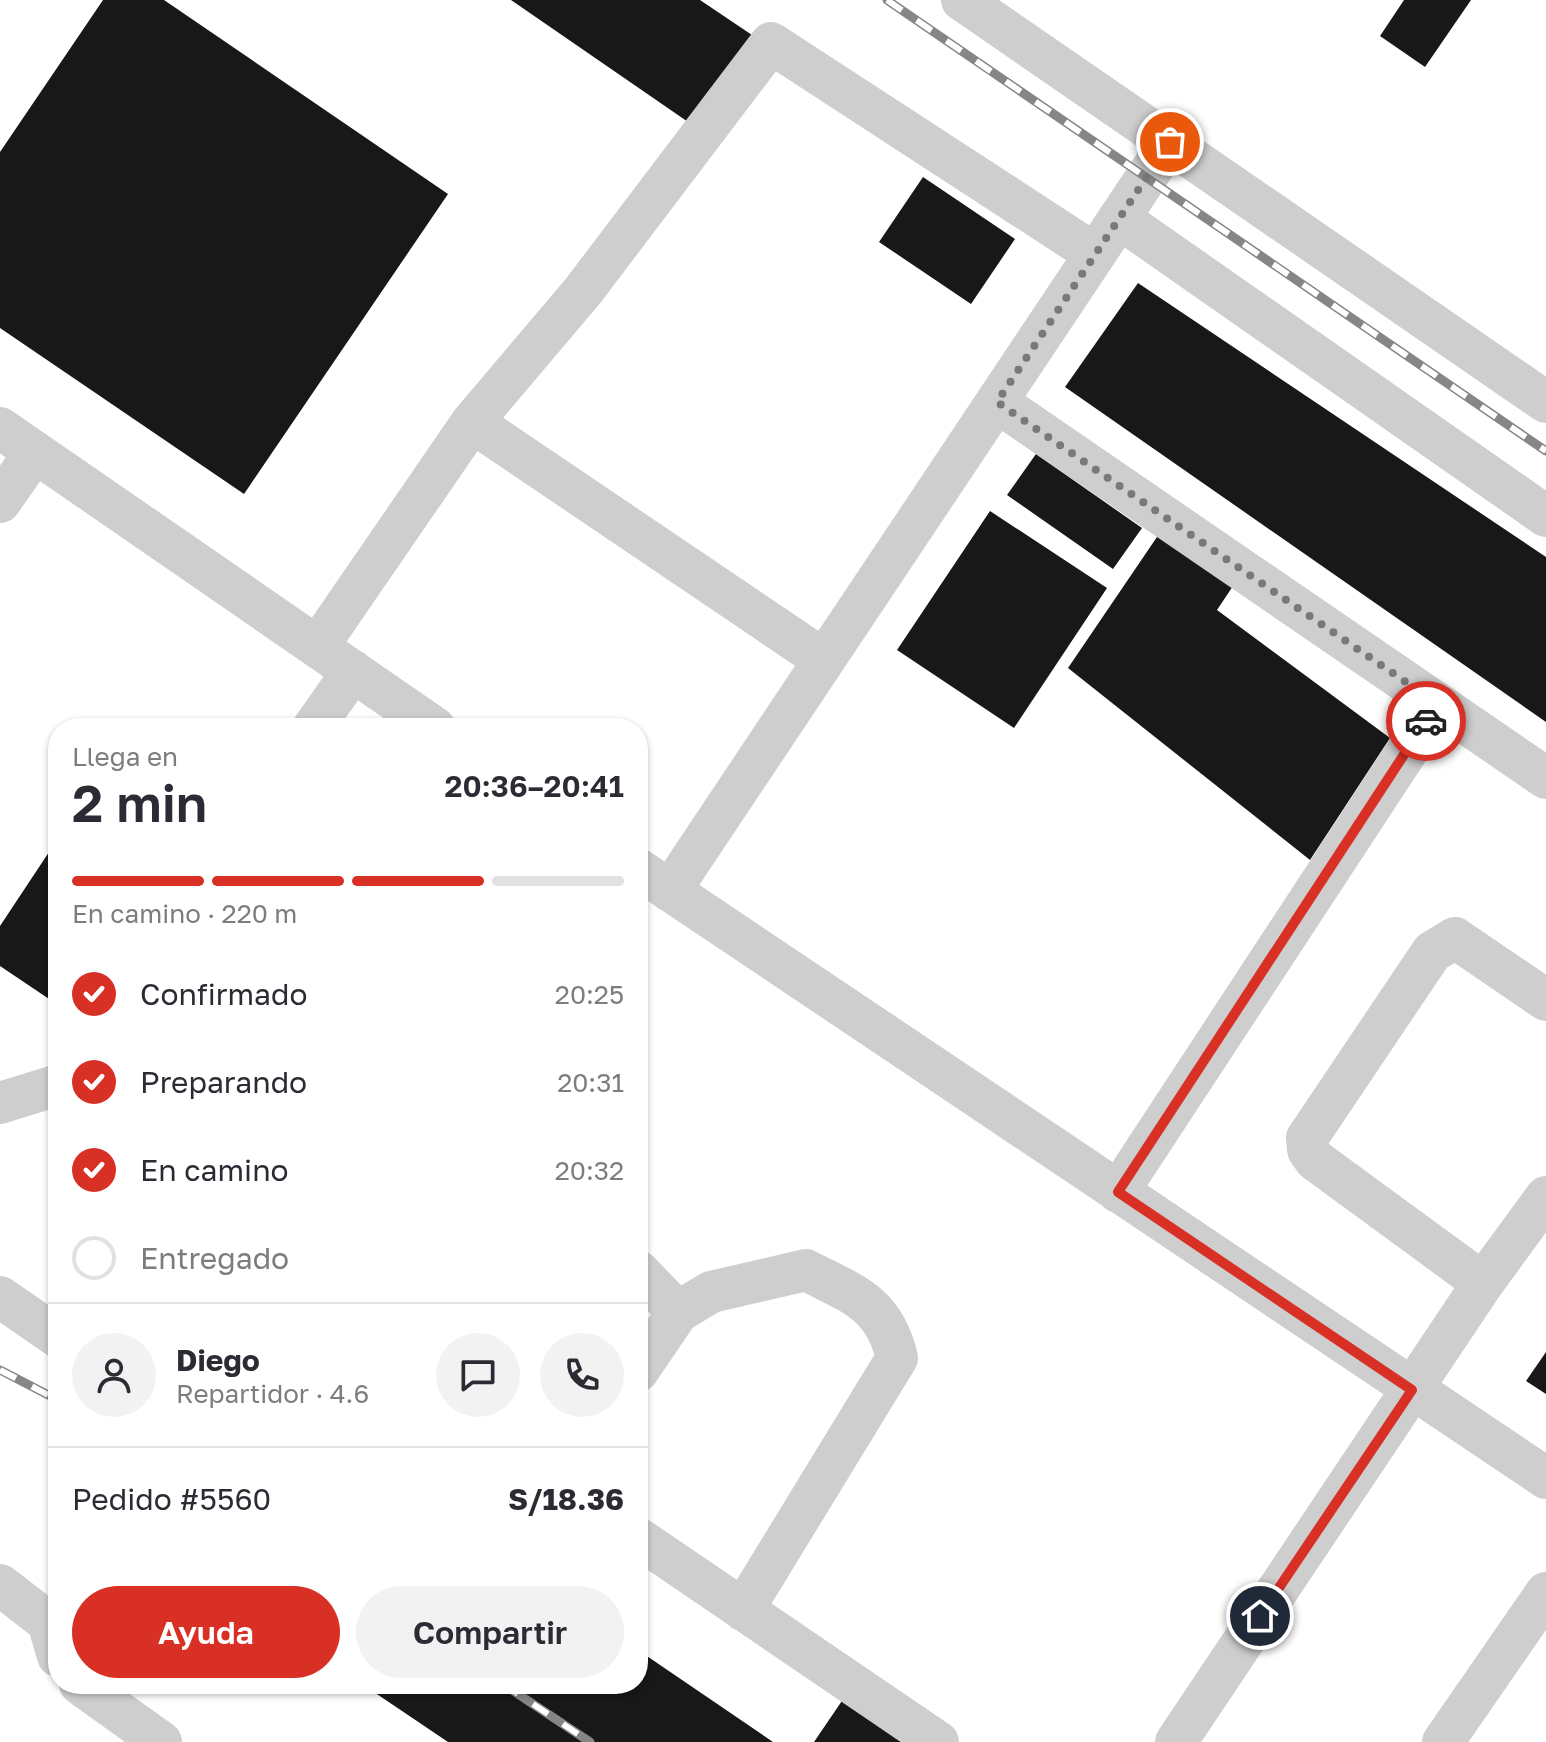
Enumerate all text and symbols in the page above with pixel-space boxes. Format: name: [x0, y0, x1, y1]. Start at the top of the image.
pin: [1136, 108, 1204, 176]
icon: bag: [1148, 120, 1192, 164]
courier: [1386, 681, 1466, 761]
icon: car: [1404, 699, 1448, 743]
text: Llega en: [72, 741, 178, 772]
text: 20:36–20:41: [444, 768, 624, 804]
text: 2 min: [72, 771, 207, 833]
text: En camino · 220 m: [72, 898, 297, 929]
icon: check: [72, 972, 116, 1016]
text: Confirmado: [140, 976, 308, 1012]
text: 20:25: [555, 979, 624, 1010]
icon: check: [72, 1060, 116, 1104]
text: Preparando: [140, 1064, 307, 1100]
text: 20:31: [557, 1067, 624, 1098]
icon: check: [72, 1148, 116, 1192]
text: En camino: [140, 1152, 289, 1188]
text: 20:32: [555, 1155, 624, 1186]
text: Entregado: [140, 1240, 289, 1276]
button: person: [72, 1333, 156, 1417]
button: chat: [436, 1333, 520, 1417]
button: phone: [540, 1333, 624, 1417]
text: Diego: [176, 1342, 260, 1378]
text: Repartidor · 4.6: [176, 1378, 369, 1409]
text: Pedido #5560: [72, 1481, 271, 1517]
text: S/18.36: [508, 1481, 624, 1517]
pin: [1226, 1582, 1294, 1650]
button: Ayuda: [72, 1586, 340, 1678]
button: Compartir: [356, 1586, 624, 1678]
icon: home: [1238, 1594, 1282, 1638]

